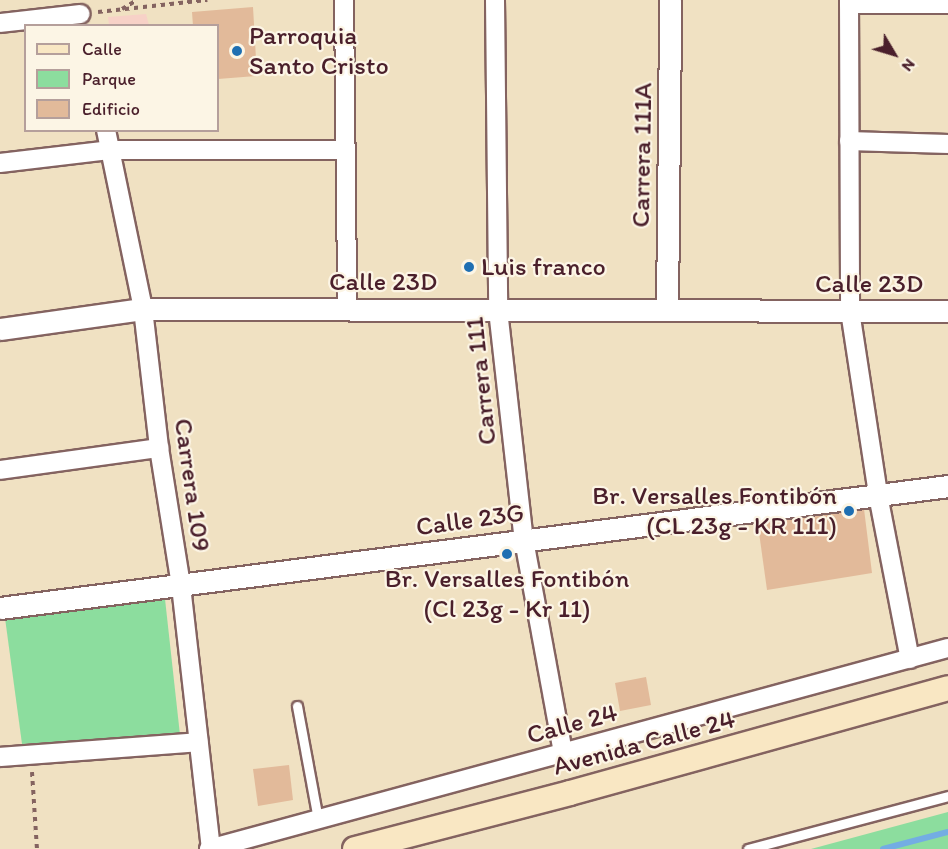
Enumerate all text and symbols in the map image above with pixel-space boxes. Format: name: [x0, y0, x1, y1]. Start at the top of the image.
place label: Parroquia Santo Cristo: [249, 20, 389, 82]
legend: [24, 24, 219, 132]
north arrow: [864, 24, 924, 84]
text: Calle: [82, 38, 122, 60]
marker: Parroquia Santo Cristo: [230, 44, 244, 58]
text: N: [898, 55, 919, 75]
text: Parque: [82, 68, 136, 90]
street label: Carrera 111A: [625, 82, 659, 228]
text: Edificio: [82, 98, 140, 120]
place label: Luis franco: [481, 251, 606, 283]
marker: Luis franco: [462, 260, 476, 274]
street label: Calle 23D: [329, 266, 437, 298]
street label: Calle 23D: [815, 268, 923, 300]
street label: Carrera 111: [459, 315, 503, 447]
street label: Carrera 109: [167, 416, 217, 554]
place label: Br. Versalles Fontibón (CL 23g - KR 111): [593, 480, 837, 542]
street label: Calle 23G: [414, 497, 526, 543]
marker: Br. Versalles Fontibón (CL 23g - KR 111): [842, 504, 856, 518]
marker: Br. Versalles Fontibón (Cl 23g - Kr 11): [500, 547, 514, 561]
place label: Br. Versalles Fontibón (Cl 23g - Kr 11): [385, 563, 629, 624]
street label: Calle 24: [523, 697, 621, 751]
street label: Avenida Calle 24: [550, 704, 738, 782]

